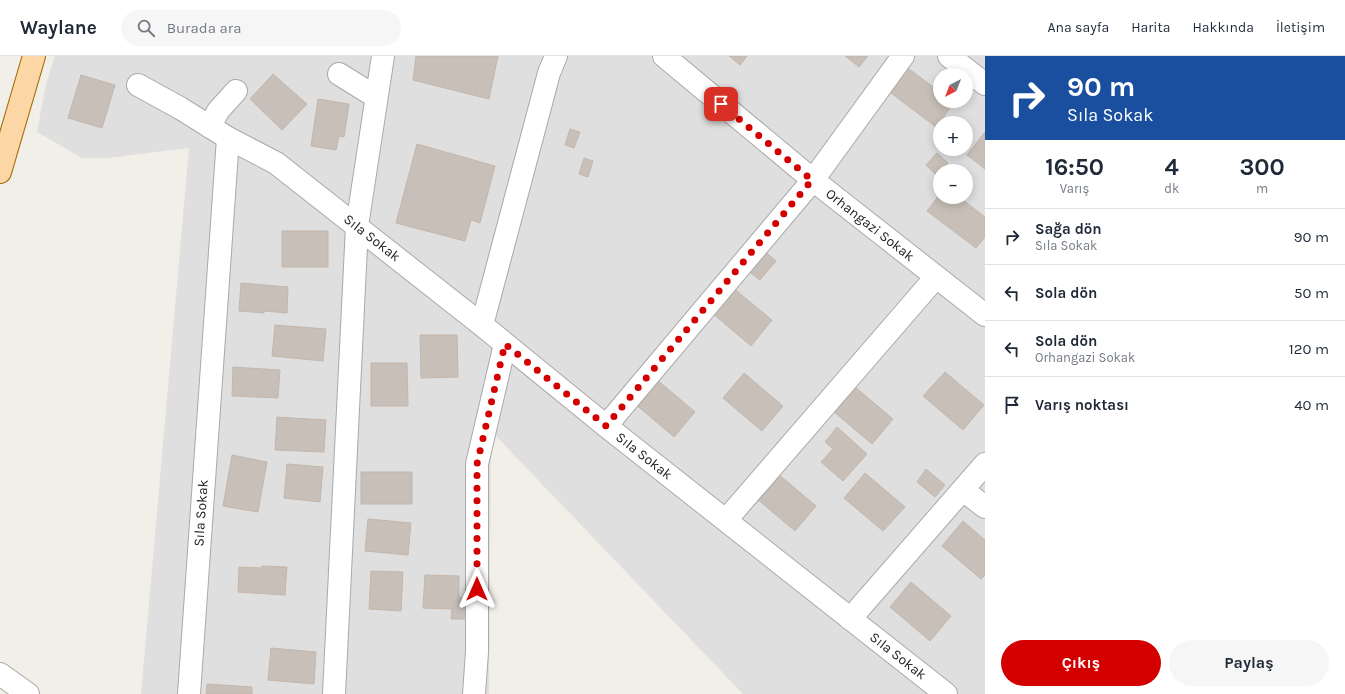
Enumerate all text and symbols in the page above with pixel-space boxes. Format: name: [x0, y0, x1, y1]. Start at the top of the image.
search box: [121, 10, 401, 46]
text: Waylane: [20, 17, 97, 39]
icon: search: [135, 17, 157, 39]
text: Burada ara: [167, 19, 241, 37]
text: Ana sayfa: [1048, 19, 1109, 36]
text: Harita: [1131, 19, 1170, 36]
text: Hakkında: [1192, 19, 1254, 36]
text: İletişim: [1276, 19, 1325, 36]
north arrow: [933, 68, 973, 108]
map controls: [933, 68, 973, 204]
text: 90 m: [1067, 70, 1135, 103]
icon: right: [1001, 72, 1053, 124]
pin: [704, 87, 738, 121]
icon: arrive: [710, 93, 732, 115]
text: Sıla Sokak: [1067, 104, 1153, 126]
button: +: [933, 116, 973, 156]
text: 16:50: [1045, 153, 1104, 181]
text: 4: [1165, 153, 1179, 181]
text: 300: [1239, 153, 1285, 181]
button: −: [933, 164, 973, 204]
text: Varış: [1060, 181, 1089, 196]
text: dk: [1164, 181, 1179, 196]
text: m: [1256, 181, 1268, 196]
street label: Orhangazi Sokak: [822, 185, 918, 265]
street label: Sıla Sokak: [340, 211, 404, 265]
text: Sağa dön: [1035, 220, 1102, 238]
icon: right: [1001, 226, 1023, 248]
text: 90 m: [1294, 228, 1329, 246]
text: Sıla Sokak: [1035, 238, 1097, 253]
icon: left: [1001, 282, 1023, 304]
text: Sola dön: [1035, 284, 1097, 302]
text: 50 m: [1294, 284, 1329, 302]
text: Sola dön: [1035, 332, 1097, 350]
icon: left: [1001, 338, 1023, 360]
text: 120 m: [1289, 340, 1329, 358]
text: Orhangazi Sokak: [1035, 350, 1135, 365]
icon: arrive: [1001, 394, 1023, 416]
text: Varış noktası: [1035, 396, 1129, 414]
text: 40 m: [1294, 396, 1329, 414]
street label: Sıla Sokak: [612, 429, 676, 483]
street label: Sıla Sokak: [190, 479, 212, 547]
position arrow: [456, 568, 498, 610]
street label: Sıla Sokak: [866, 629, 930, 683]
button: Çıkış: [1001, 640, 1161, 686]
button: Paylaş: [1169, 640, 1329, 686]

